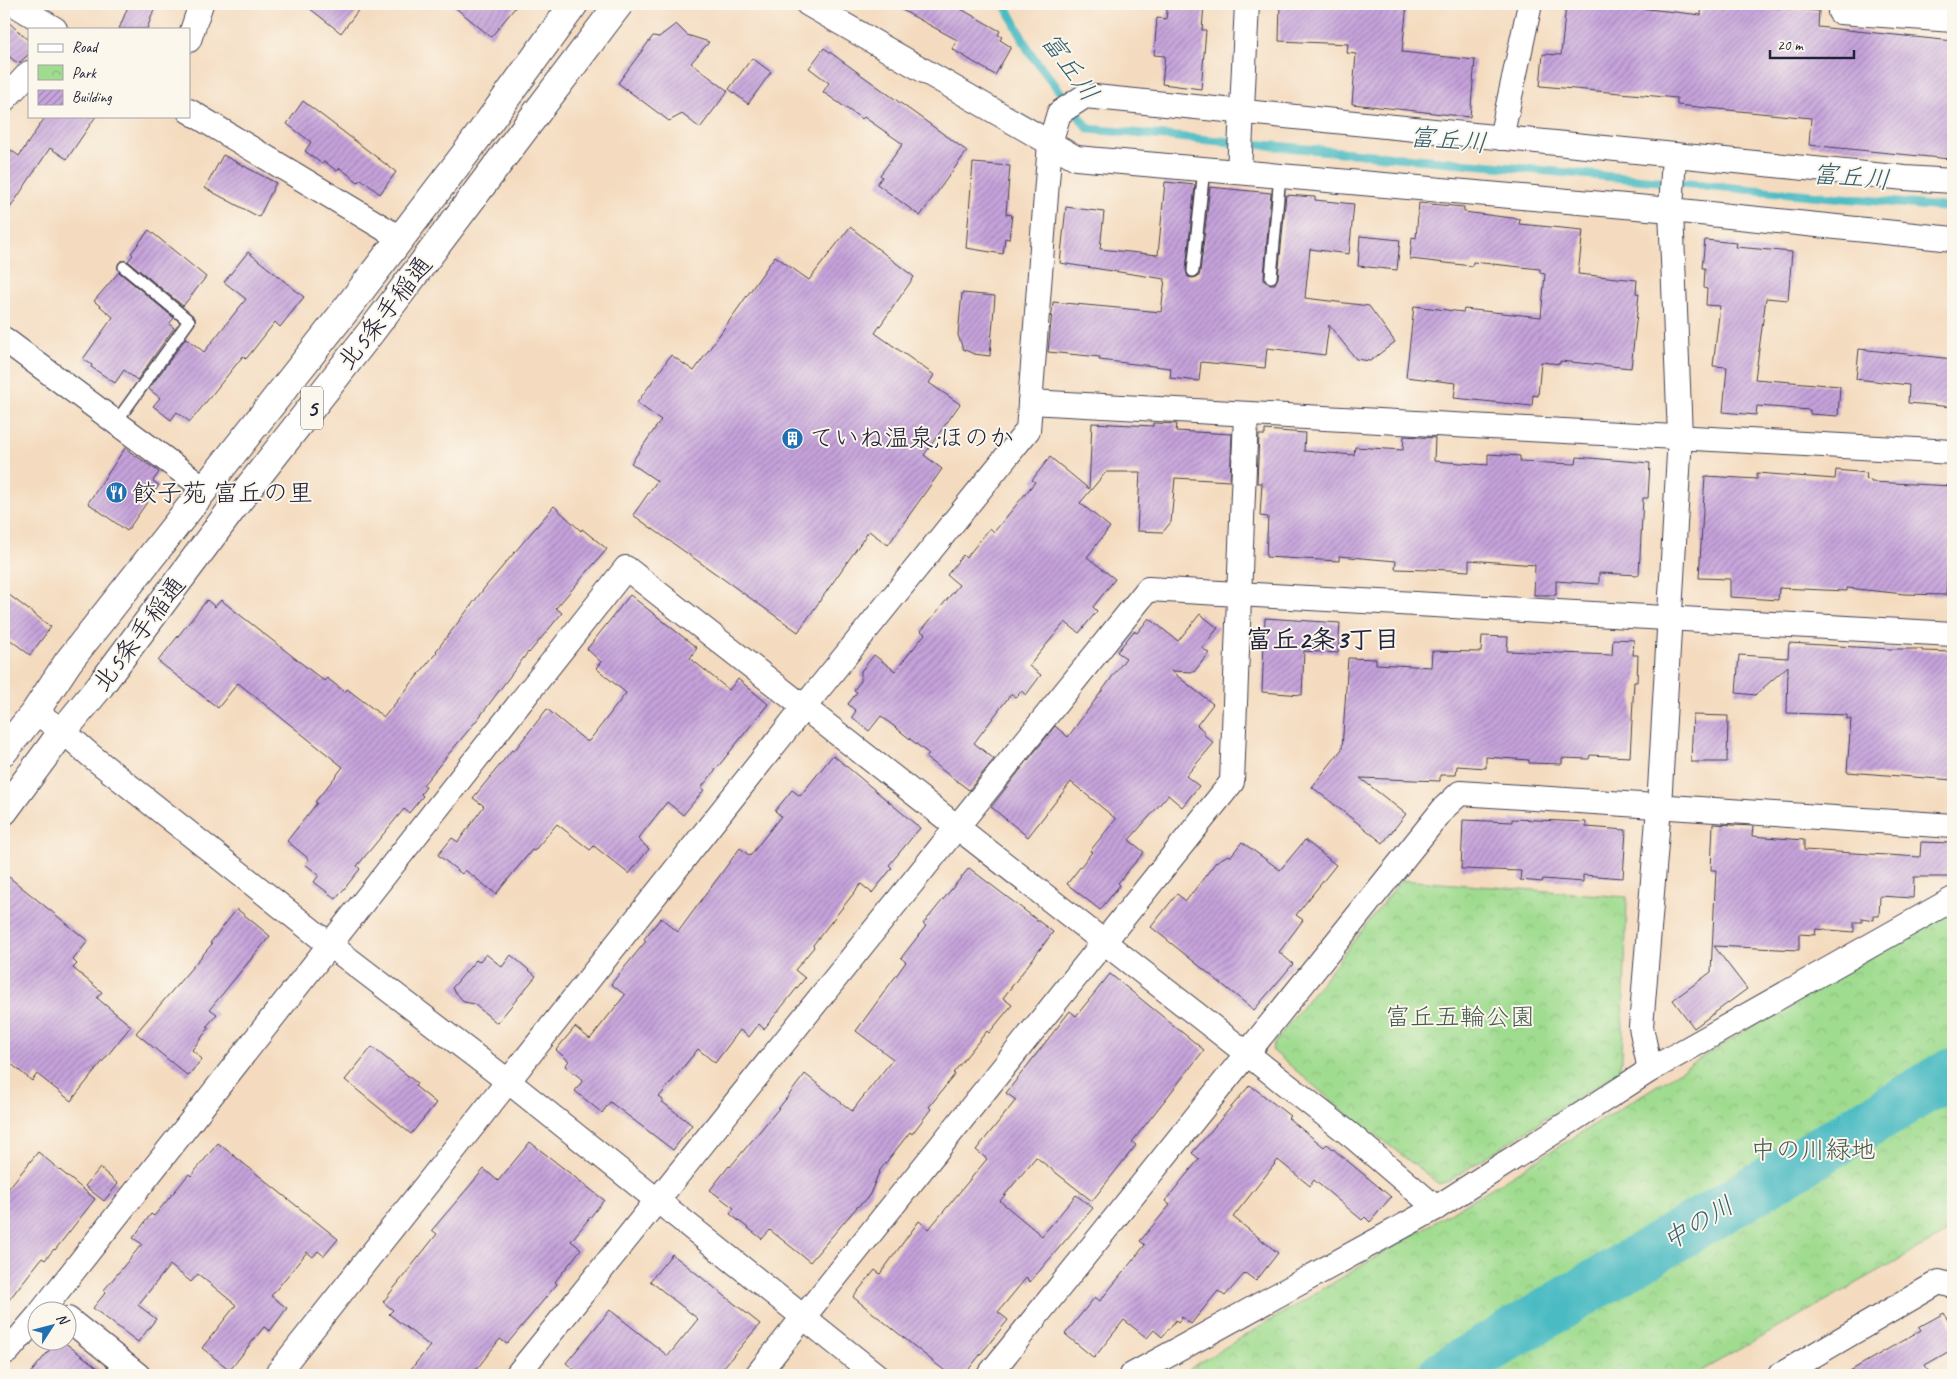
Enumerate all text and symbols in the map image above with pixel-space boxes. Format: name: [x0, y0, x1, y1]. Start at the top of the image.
water label: 富丘川: [1034, 26, 1106, 108]
legend: [28, 28, 190, 118]
scale bar: [1770, 28, 1853, 60]
text: 20 m: [1777, 36, 1804, 55]
text: Road: [72, 38, 99, 57]
text: Park: [72, 64, 97, 83]
text: Building: [72, 88, 112, 107]
water label: 富丘川: [1408, 120, 1488, 160]
water label: 富丘川: [1811, 157, 1891, 197]
street label: 北5条手稲通: [330, 249, 440, 377]
road number: 5: [301, 386, 323, 429]
place label: ていね温泉;ほのか: [809, 422, 1014, 454]
building icon: ていね温泉;ほのか: [781, 426, 805, 450]
place label: 餃子苑 富丘の里: [132, 477, 313, 509]
restaurant icon: 餃子苑 富丘の里: [104, 481, 128, 505]
street label: 北5条手稲通: [85, 570, 193, 698]
district label: 富丘2条3丁目: [1246, 623, 1400, 656]
park label: 富丘五輪公園: [1385, 1001, 1535, 1033]
park label: 中の川緑地: [1750, 1134, 1876, 1166]
water label: 中の川: [1656, 1189, 1740, 1257]
north arrow: [28, 1302, 78, 1352]
text: N: [53, 1310, 73, 1329]

